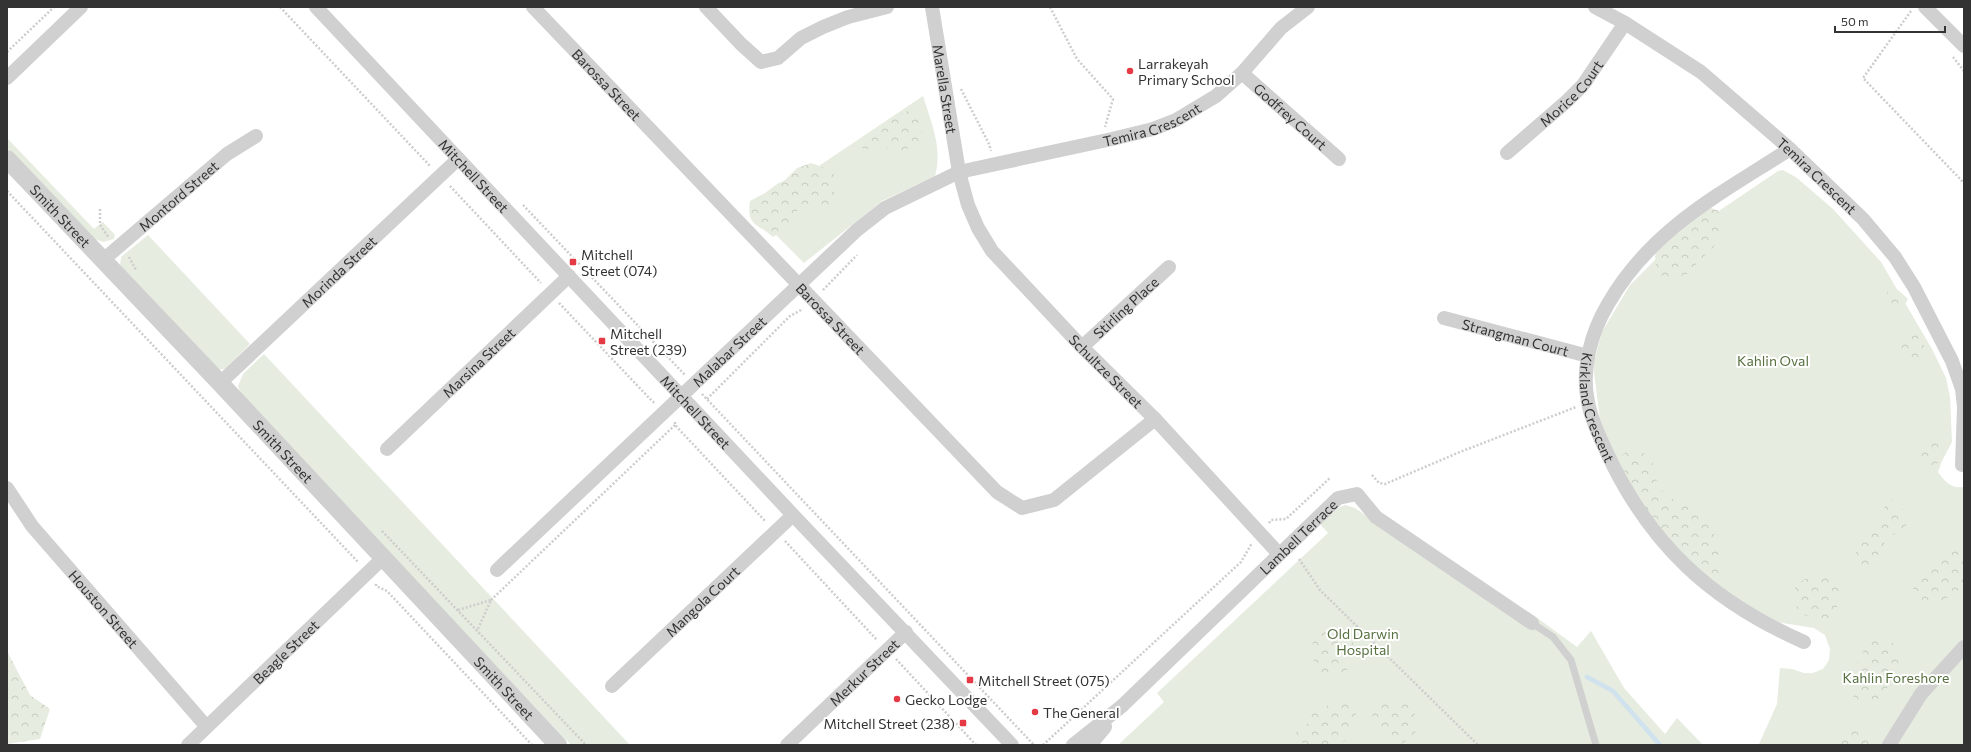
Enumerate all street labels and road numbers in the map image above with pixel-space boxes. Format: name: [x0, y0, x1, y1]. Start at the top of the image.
street label: Marella Street: [930, 43, 961, 135]
street label: Barossa Street: [569, 45, 645, 124]
street label: Morice Court: [1536, 56, 1606, 130]
street label: Godfrey Court: [1251, 79, 1331, 153]
street label: Temira Crescent: [1101, 99, 1204, 149]
street label: Temira Crescent: [1774, 134, 1861, 217]
street label: Mitchell Street: [436, 135, 513, 216]
street label: Montord Street: [135, 157, 222, 234]
street label: Smith Street: [27, 181, 95, 251]
street label: Morinda Street: [298, 232, 380, 311]
street label: Stirling Place: [1089, 273, 1162, 341]
street label: Barossa Street: [793, 279, 869, 358]
street label: Malabar Street: [689, 312, 769, 390]
street label: Strangman Court: [1460, 315, 1571, 359]
street label: Marsina Street: [439, 324, 518, 401]
street label: Schultze Street: [1066, 331, 1147, 411]
street label: Kirkland Crescent: [1577, 351, 1619, 465]
street label: Mitchell Street: [657, 371, 735, 452]
street label: Smith Street: [250, 416, 317, 486]
street label: Lambell Terrace: [1256, 495, 1340, 578]
street label: Mangola Court: [662, 562, 743, 640]
street label: Houston Street: [66, 566, 142, 651]
street label: Beagle Street: [249, 616, 322, 687]
street label: Merkur Street: [825, 635, 902, 709]
street label: Smith Street: [471, 653, 538, 723]

